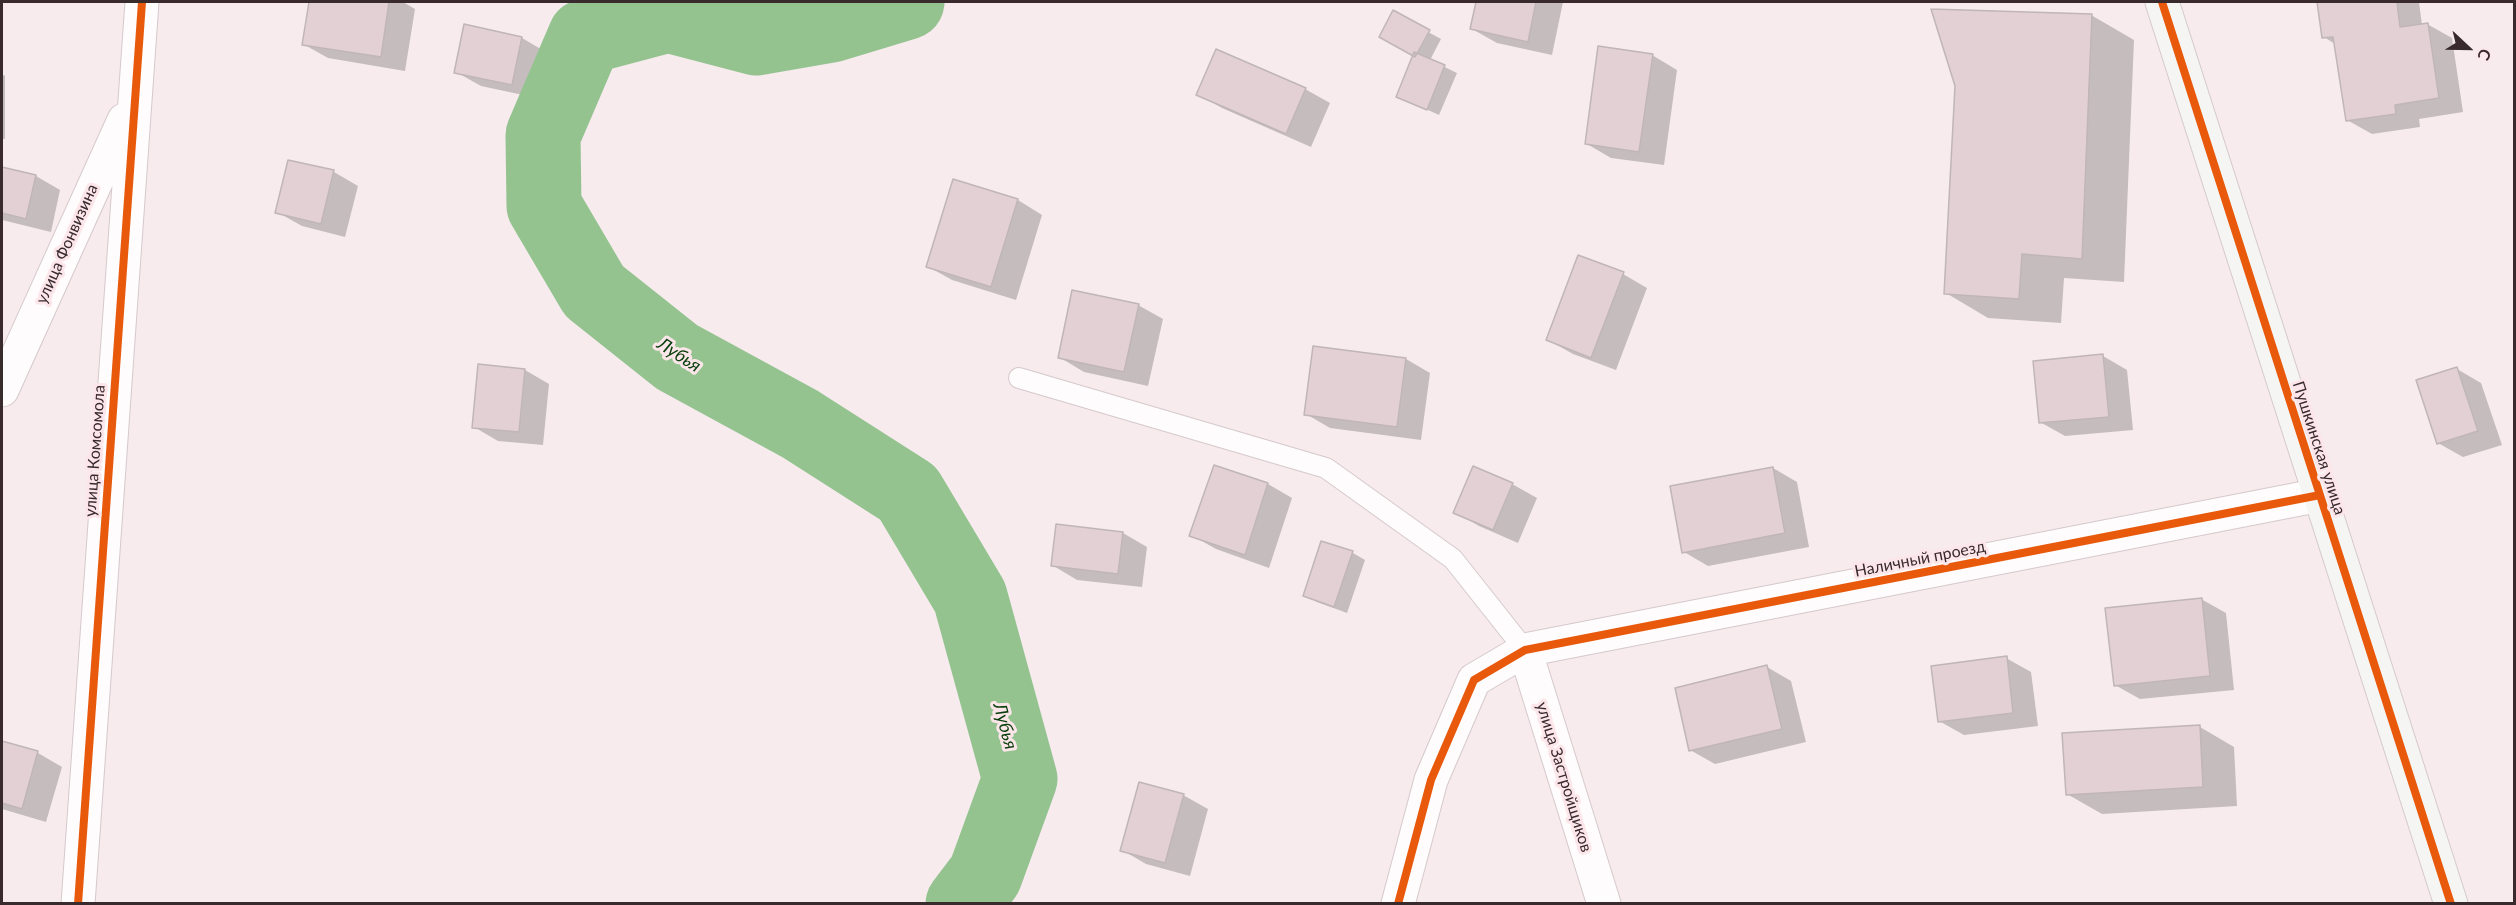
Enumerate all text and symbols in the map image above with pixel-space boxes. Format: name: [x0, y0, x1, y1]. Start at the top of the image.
north arrow: [2438, 18, 2498, 78]
text: С: [2474, 46, 2496, 63]
street label: улица Фонвизина: [32, 181, 102, 307]
water label: Лубья: [653, 333, 705, 377]
street label: Пушкинская улица: [2288, 379, 2350, 517]
street label: улица Комсомола: [81, 384, 109, 518]
street label: Наличный проезд: [1853, 537, 1987, 581]
water label: Лубья: [988, 700, 1022, 752]
street label: улица Застройщиков: [1532, 700, 1596, 854]

